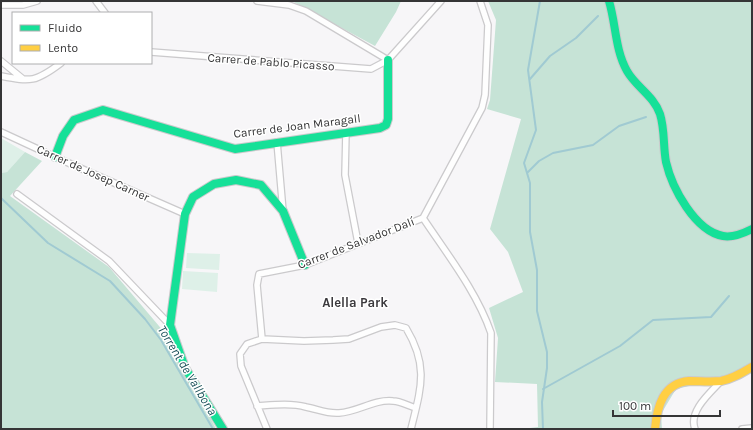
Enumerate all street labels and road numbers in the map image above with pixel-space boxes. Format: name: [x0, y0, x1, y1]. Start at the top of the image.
street label: Carrer de Pablo Picasso: [207, 51, 335, 73]
street label: Carrer de Joan Maragall: [233, 111, 361, 141]
street label: Carrer de Josep Carner: [34, 142, 152, 204]
street label: Carrer de Salvador Dalí: [295, 214, 417, 272]

